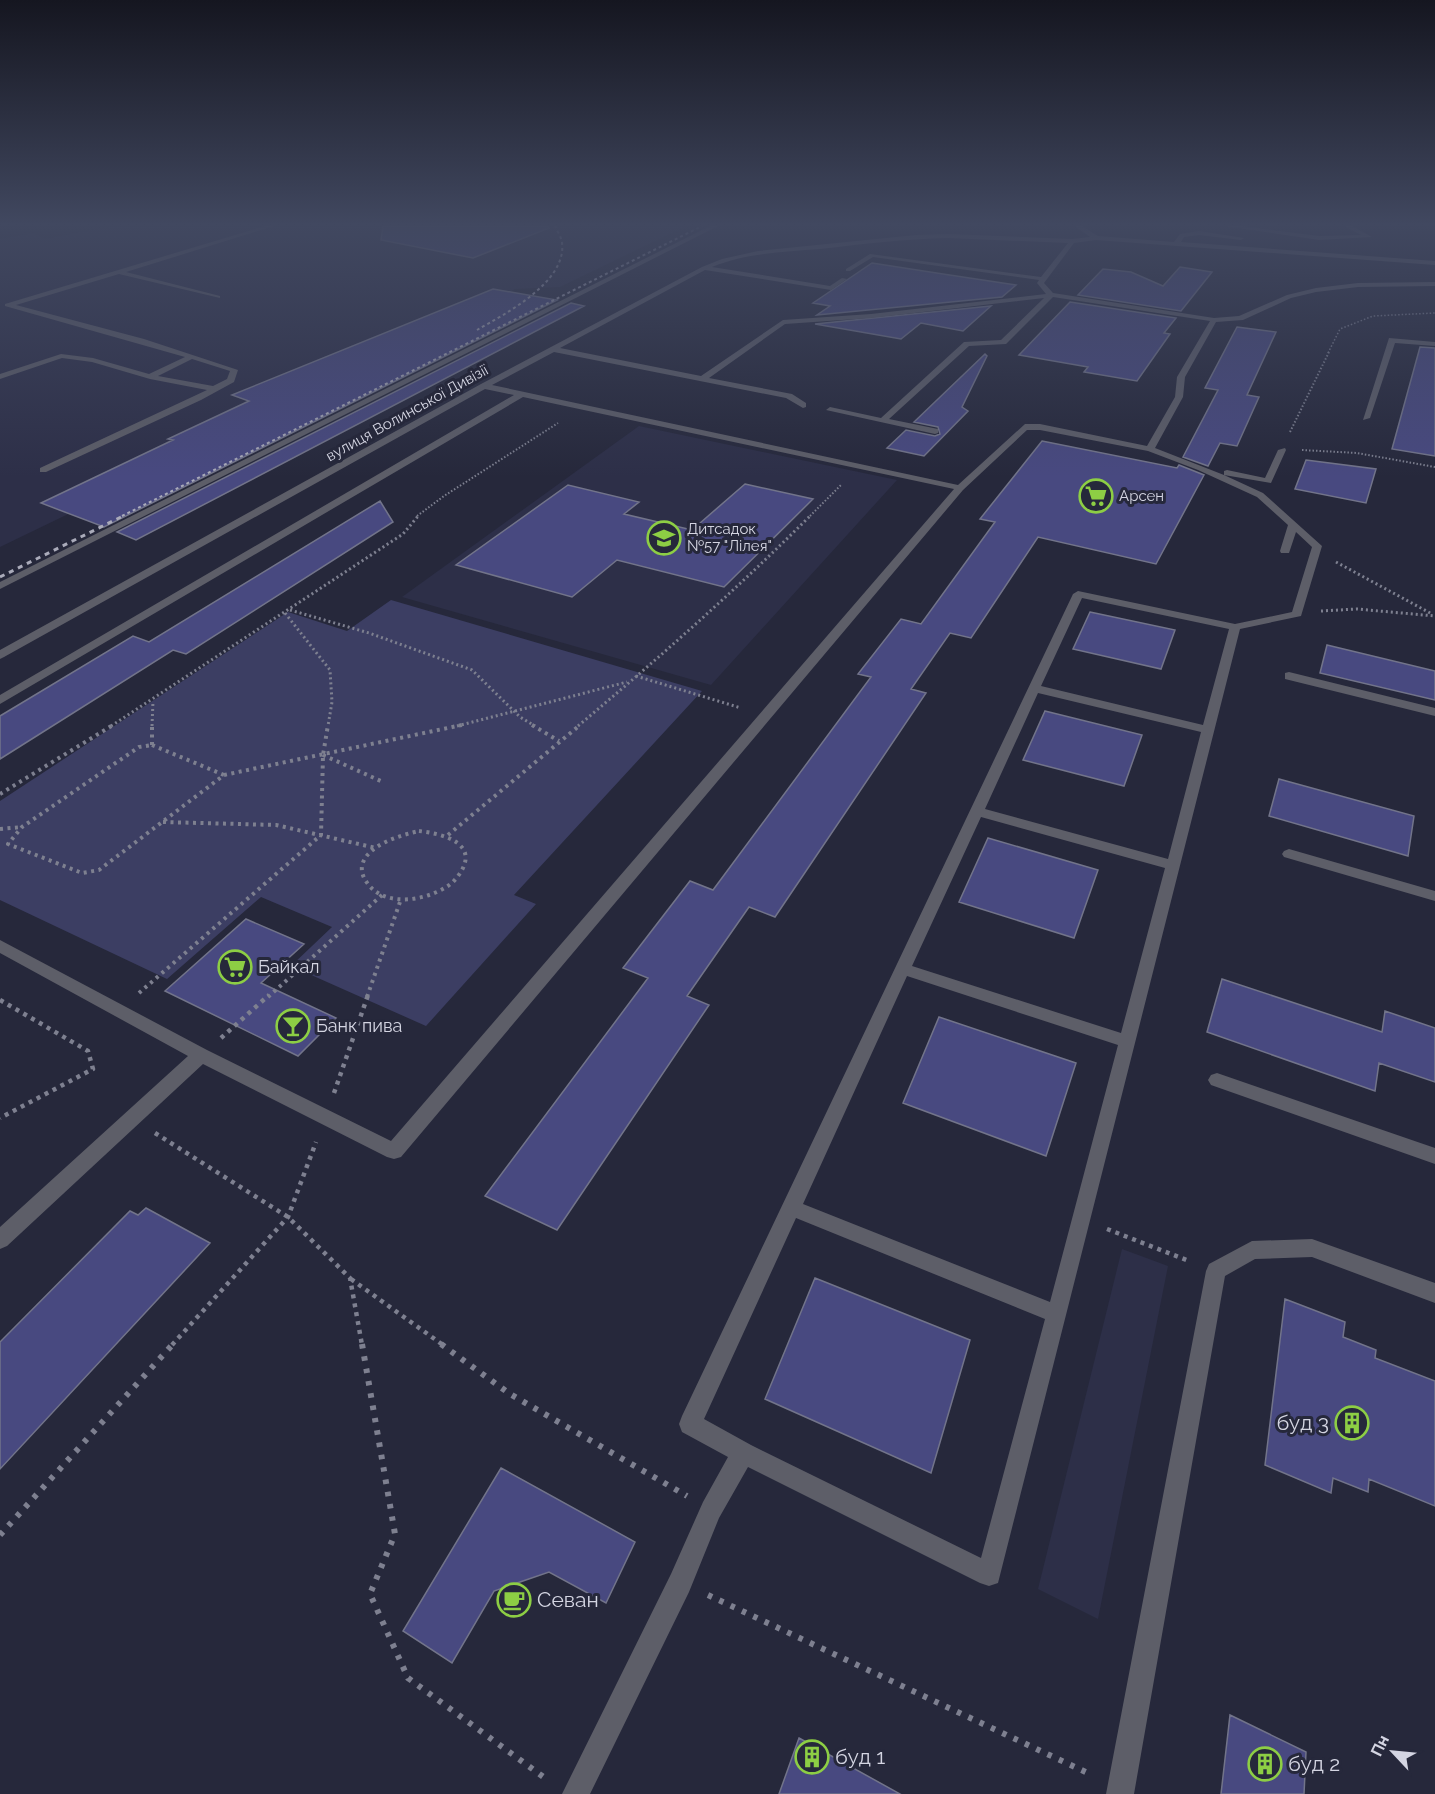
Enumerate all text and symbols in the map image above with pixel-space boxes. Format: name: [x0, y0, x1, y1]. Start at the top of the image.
street label: вулиця Волинської Дивізії: [323, 360, 492, 465]
supermarket icon: Арсен: [1078, 478, 1114, 514]
place label: Арсен: [1119, 487, 1164, 505]
school or university icon: Дитсадок №57 "Лілея": [646, 520, 682, 556]
place label: Дитсадок №57 "Лілея": [687, 520, 772, 555]
supermarket icon: Байкал: [217, 949, 253, 985]
place label: Байкал: [258, 956, 320, 977]
bar icon: Банк пива: [275, 1008, 311, 1044]
place label: Банк пива: [316, 1015, 402, 1036]
building icon: буд 3: [1334, 1405, 1370, 1441]
place label: буд 3: [1276, 1410, 1329, 1435]
cafe icon: Севан: [496, 1582, 532, 1618]
place label: Севан: [537, 1587, 599, 1612]
north arrow: [1363, 1722, 1423, 1782]
text: Пн: [1367, 1732, 1393, 1759]
building icon: буд 1: [794, 1739, 830, 1775]
place label: буд 1: [835, 1744, 885, 1769]
building icon: буд 2: [1247, 1746, 1283, 1782]
place label: буд 2: [1288, 1751, 1340, 1776]

